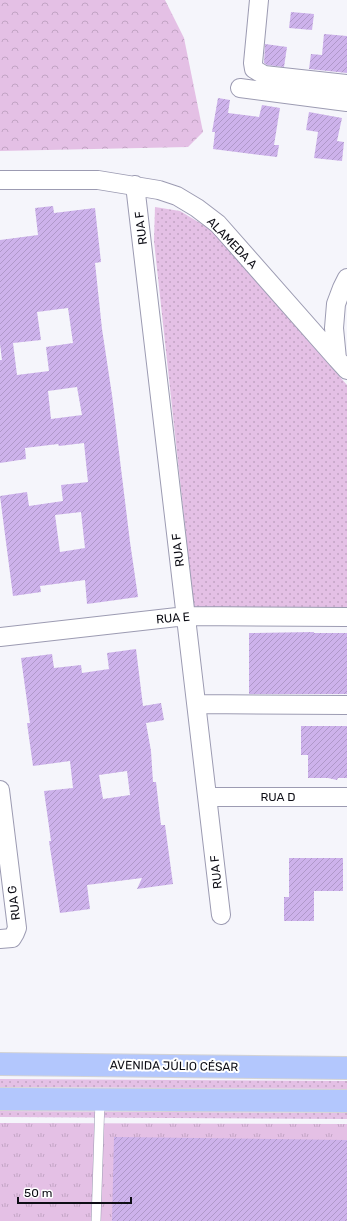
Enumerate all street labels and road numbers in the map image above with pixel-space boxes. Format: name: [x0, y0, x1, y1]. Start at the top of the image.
street label: RUA F: [132, 210, 150, 246]
street label: ALAMEDA A: [204, 214, 260, 272]
street label: RUA F: [169, 532, 187, 568]
street label: RUA E: [155, 610, 191, 626]
street label: RUA D: [260, 790, 296, 804]
street label: RUA F: [207, 854, 225, 890]
street label: RUA G: [5, 885, 23, 921]
street label: AVENIDA JÚLIO CÉSAR: [110, 1058, 239, 1074]

